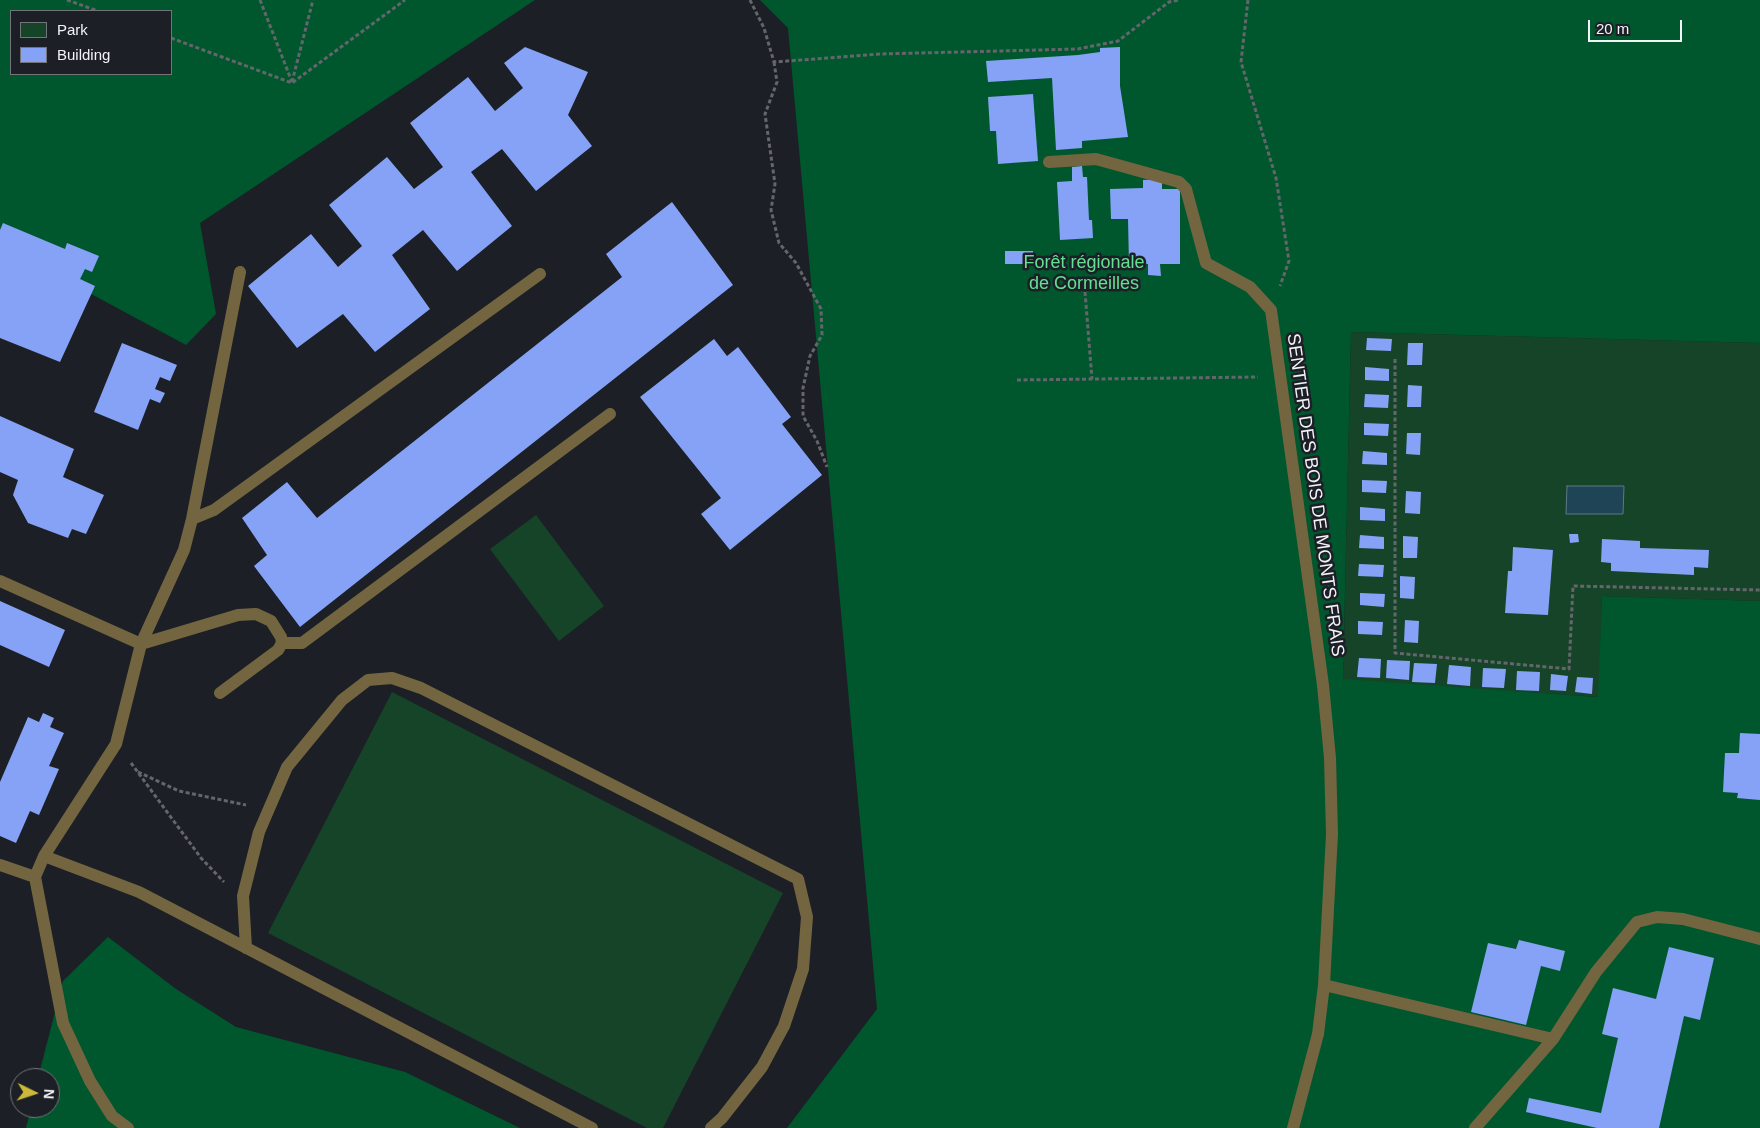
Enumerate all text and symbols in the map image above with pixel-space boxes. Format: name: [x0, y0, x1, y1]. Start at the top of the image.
legend: [10, 10, 172, 75]
scale bar: [1590, 10, 1684, 42]
text: 20 m: [1596, 20, 1629, 37]
text: Park: [57, 21, 88, 38]
text: Building: [57, 46, 110, 63]
park label: Forêt régionale de Cormeilles: [1023, 252, 1145, 294]
street label: SENTIER DES BOIS DE MONTS FRAIS: [1282, 332, 1348, 658]
north arrow: [10, 1068, 60, 1118]
text: N: [41, 1088, 57, 1100]

